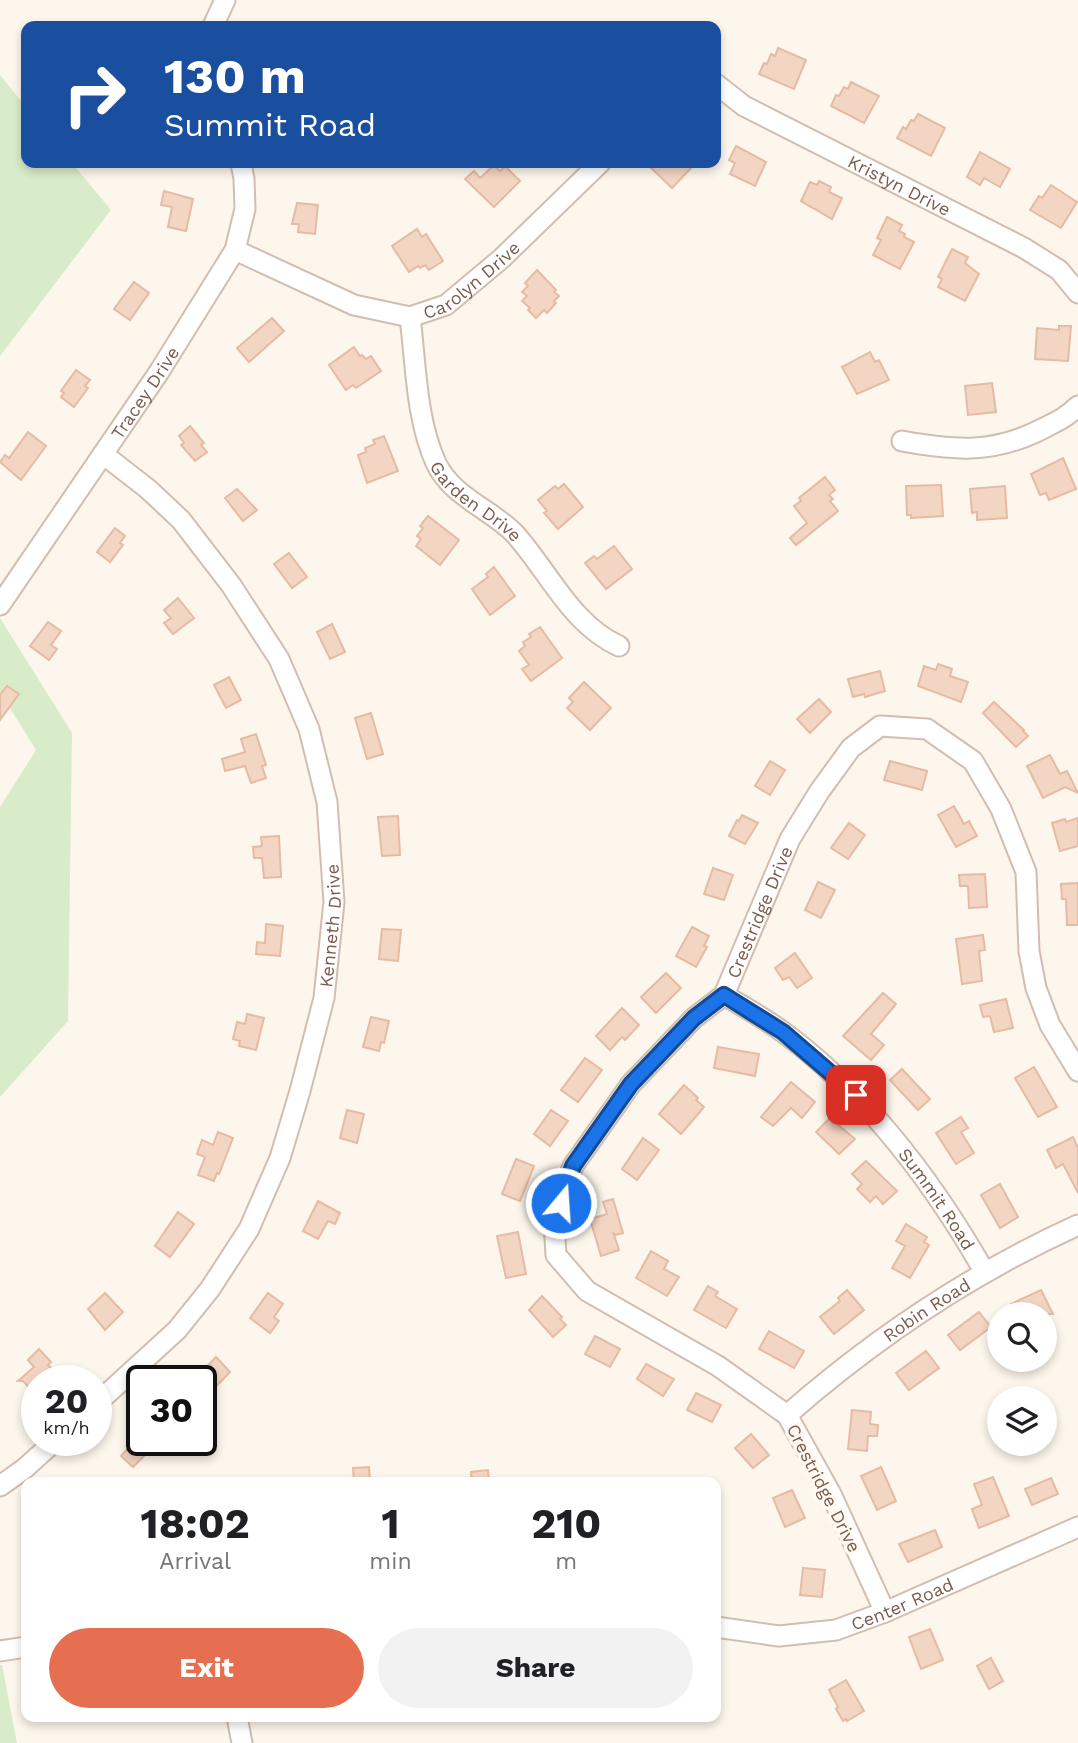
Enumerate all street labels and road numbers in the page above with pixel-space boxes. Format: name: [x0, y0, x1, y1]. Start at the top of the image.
street label: Kristyn Drive: [845, 150, 954, 220]
street label: Carolyn Drive: [420, 237, 524, 322]
street label: Tracey Drive: [106, 342, 183, 443]
street label: Garden Drive: [426, 457, 527, 545]
street label: Crestridge Drive: [722, 843, 796, 981]
street label: Kenneth Drive: [315, 863, 345, 988]
street label: Summit Road: [895, 1143, 980, 1254]
street label: Robin Road: [879, 1273, 974, 1346]
street label: Crestridge Drive: [783, 1420, 865, 1556]
street label: Center Road: [848, 1573, 956, 1634]

